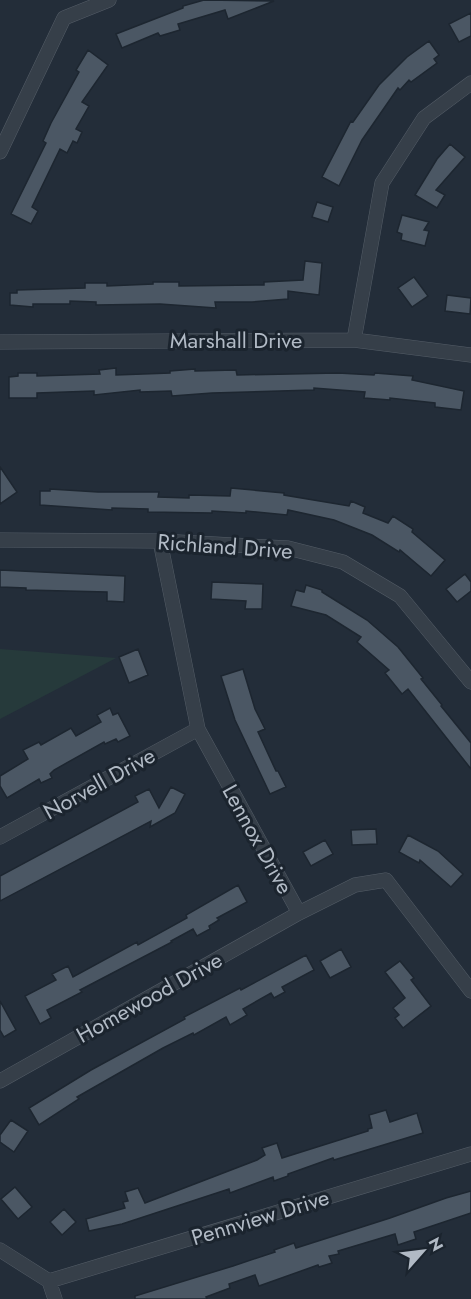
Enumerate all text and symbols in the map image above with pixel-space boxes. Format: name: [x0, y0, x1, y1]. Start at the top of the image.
street label: Marshall Drive: [170, 324, 302, 356]
street label: Richland Drive: [156, 525, 294, 567]
street label: Norvell Drive: [37, 739, 161, 827]
street label: Lennox Drive: [215, 778, 301, 900]
street label: Homewood Drive: [70, 944, 228, 1050]
street label: Pennview Drive: [187, 1181, 333, 1253]
north arrow: [393, 1221, 453, 1281]
text: N: [423, 1233, 449, 1255]

